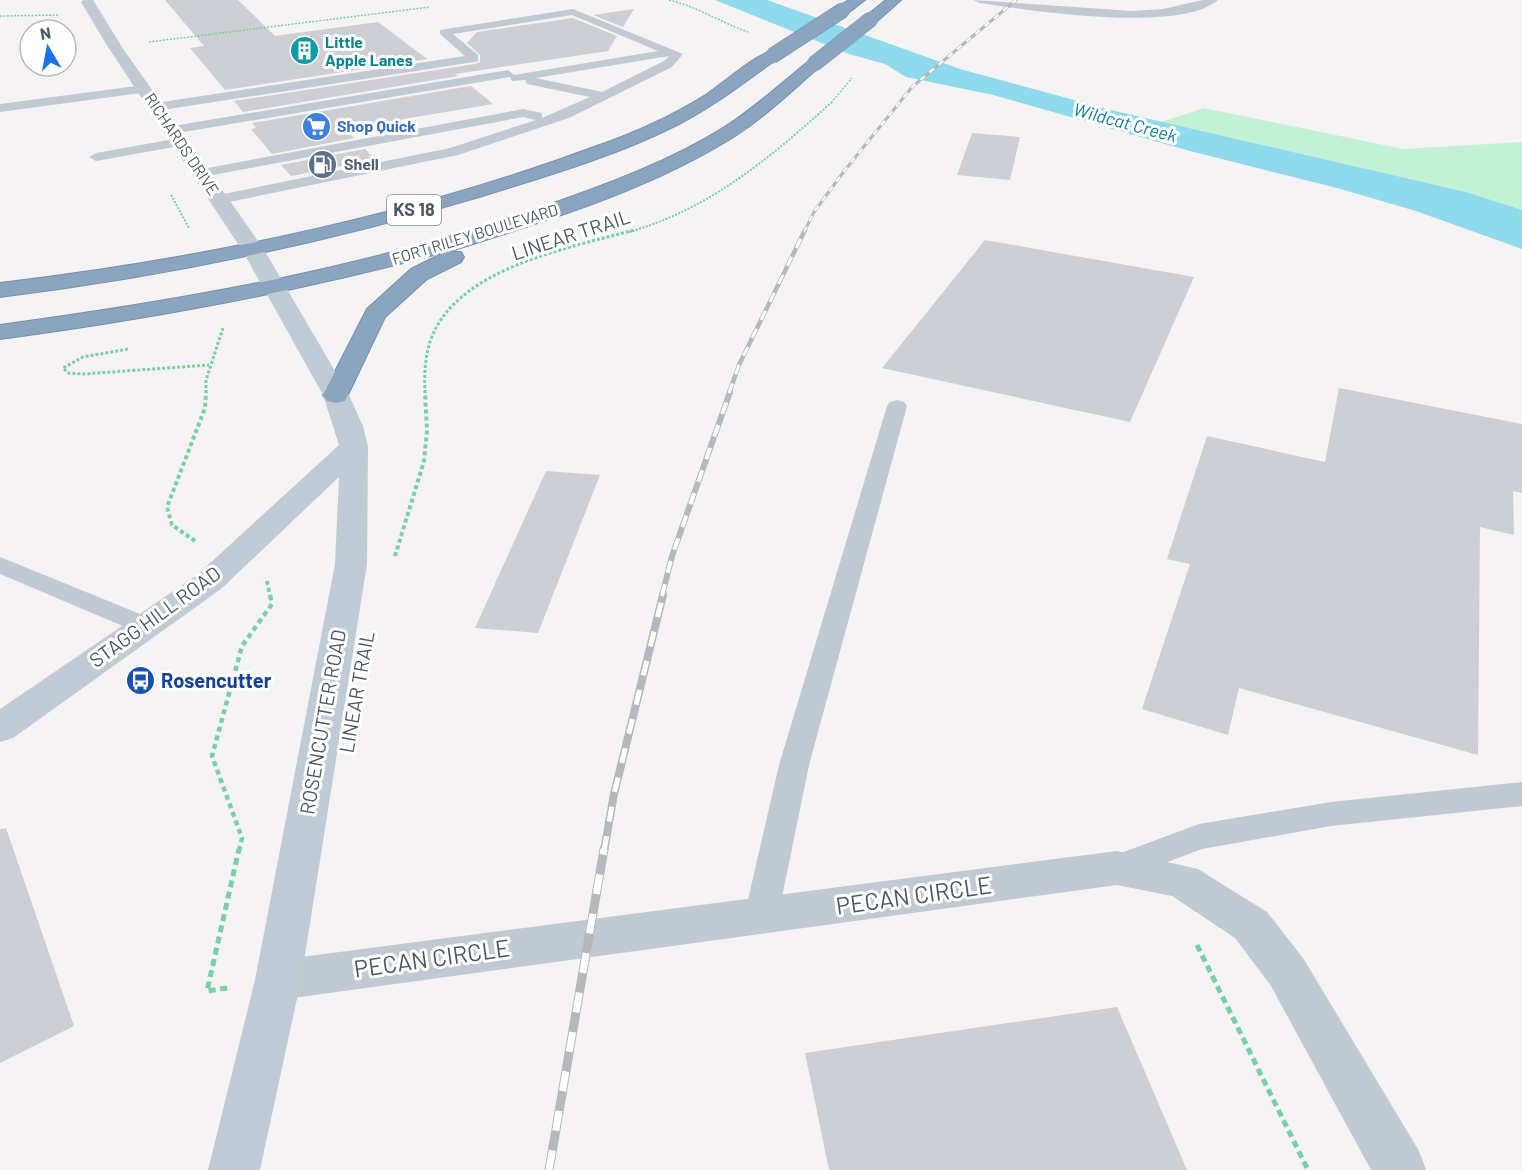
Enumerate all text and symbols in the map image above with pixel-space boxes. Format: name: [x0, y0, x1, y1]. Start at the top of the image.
north arrow: [18, 18, 78, 78]
text: N: [38, 22, 52, 43]
place label: Little Apple Lanes: [325, 32, 413, 69]
building icon: Little Apple Lanes: [288, 35, 320, 67]
street label: RICHARDS DRIVE: [141, 89, 224, 198]
water label: Wildcat Creek: [1071, 98, 1180, 146]
supermarket icon: Shop Quick: [300, 110, 332, 142]
place label: Shop Quick: [337, 116, 416, 135]
fuel station icon: Shell: [307, 148, 339, 180]
place label: Shell: [344, 154, 379, 173]
road number: KS 18: [387, 195, 441, 225]
street label: FORT RILEY BOULEVARD: [390, 199, 560, 268]
street label: LINEAR TRAIL: [508, 204, 633, 265]
street label: STAGG HILL ROAD: [84, 561, 225, 672]
street label: ROSENCUTTER ROAD: [294, 627, 350, 816]
street label: LINEAR TRAIL: [333, 629, 379, 755]
bus stop icon: Rosencutter: [124, 665, 156, 697]
place label: Rosencutter: [161, 668, 272, 692]
street label: PECAN CIRCLE: [834, 869, 994, 920]
street label: PECAN CIRCLE: [352, 932, 512, 983]

